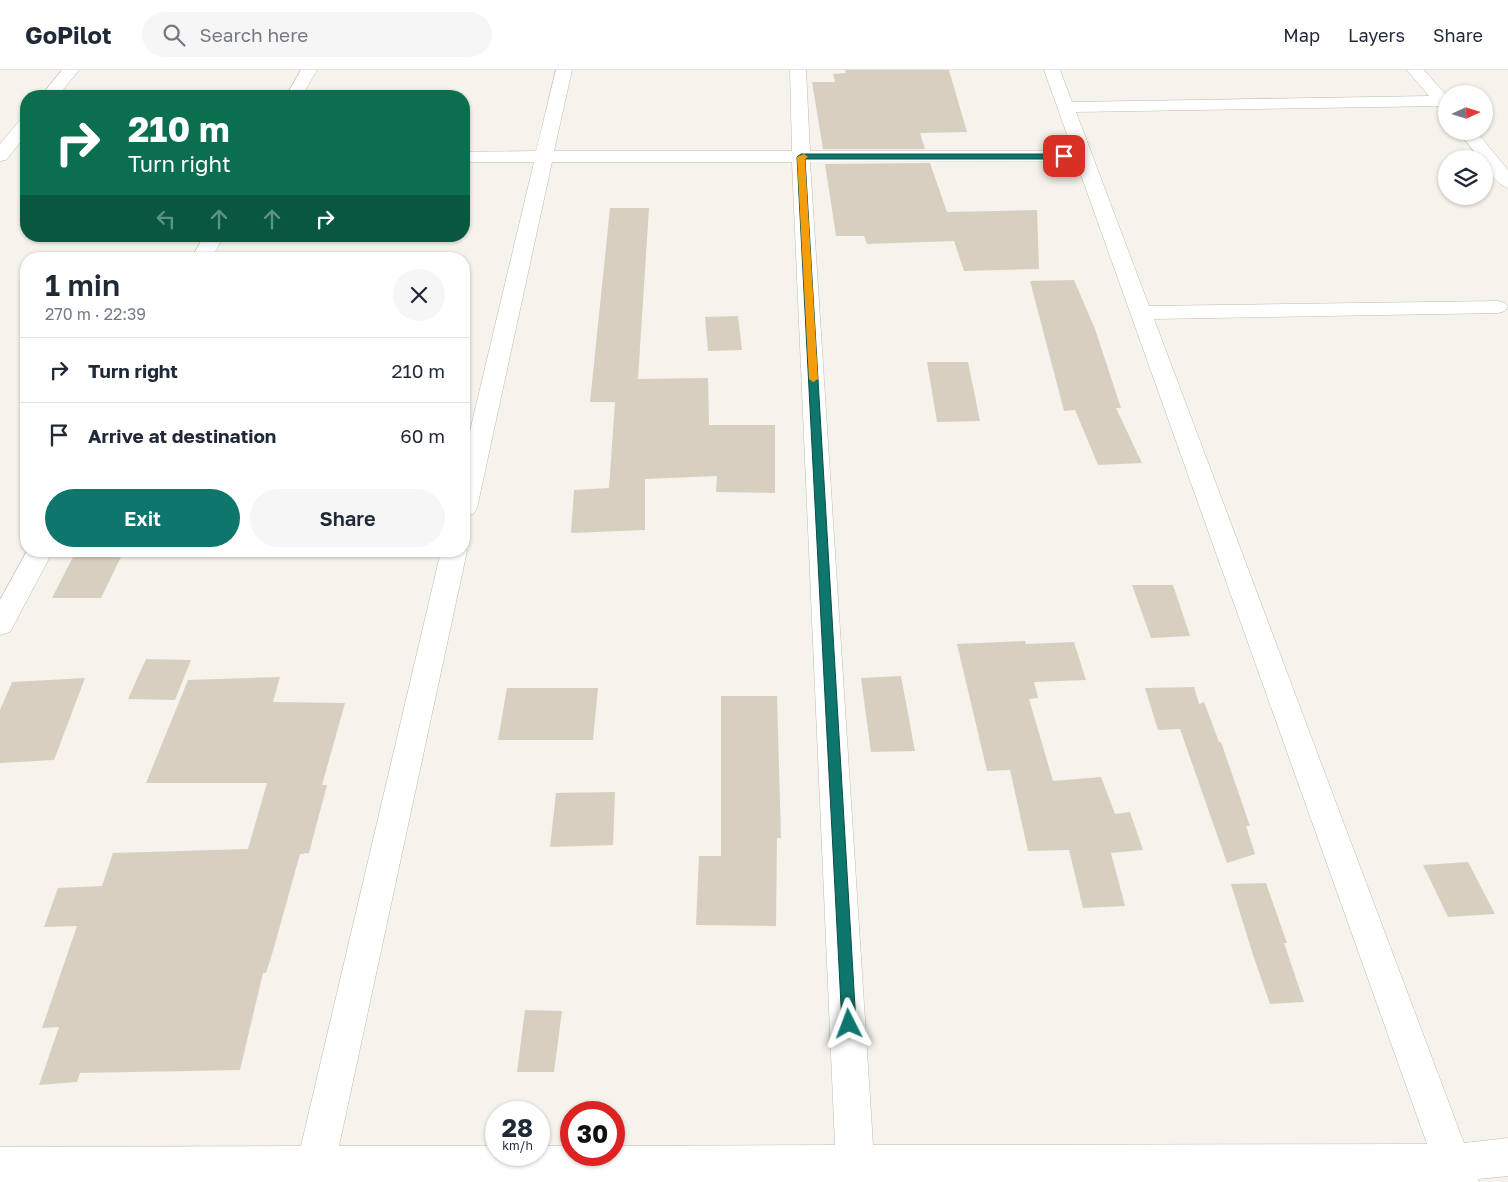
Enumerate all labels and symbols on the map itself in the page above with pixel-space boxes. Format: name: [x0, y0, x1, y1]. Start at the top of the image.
north arrow: [1438, 85, 1492, 140]
pin: [1043, 135, 1085, 177]
position arrow: [822, 997, 874, 1049]
speed limit sign: 30: [560, 1101, 625, 1166]

